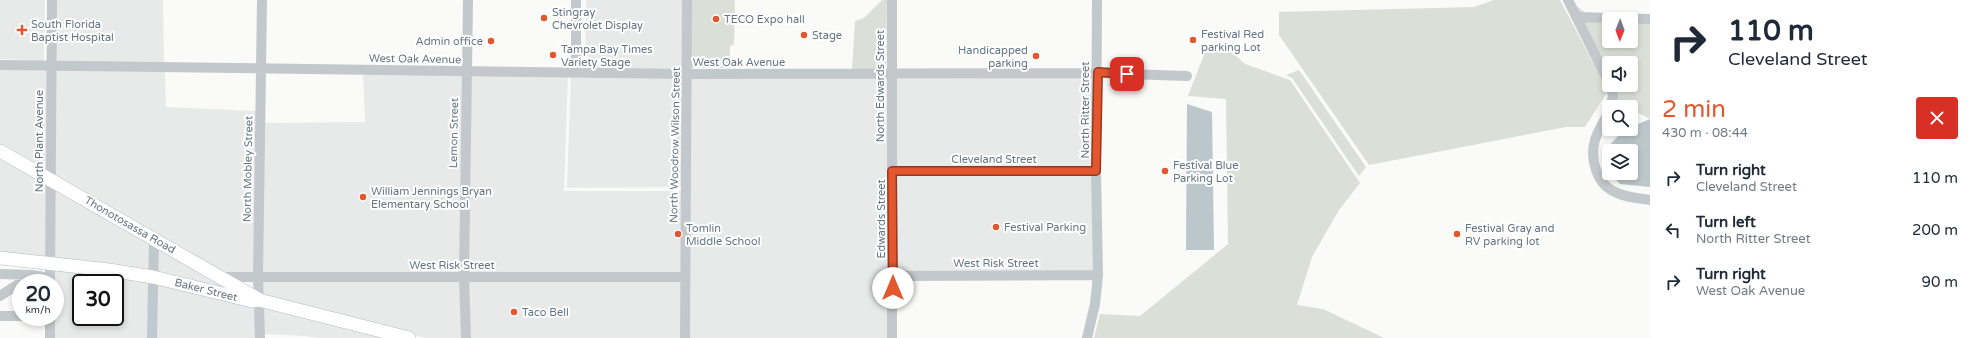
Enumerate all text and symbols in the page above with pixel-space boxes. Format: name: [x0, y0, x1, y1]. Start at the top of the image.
place label: Stingray Chevrolet Display: [552, 6, 643, 32]
north arrow: [1602, 12, 1638, 48]
map controls: [1602, 12, 1638, 180]
marker: Stingray Chevrolet Display: [539, 13, 549, 23]
place label: TECO Expo hall: [724, 13, 805, 26]
marker: TECO Expo hall: [711, 14, 721, 24]
text: 110 m: [1728, 14, 1814, 48]
icon: right: [1662, 16, 1714, 68]
place label: South Florida Baptist Hospital: [31, 18, 114, 44]
marker: South Florida Baptist Hospital: [16, 24, 28, 36]
place label: Festival Red parking Lot: [1201, 28, 1264, 54]
place label: Stage: [812, 29, 842, 42]
marker: Stage: [799, 30, 809, 40]
street label: North Edwards Street: [874, 30, 887, 142]
place label: Admin office: [416, 35, 483, 48]
marker: Festival Red parking Lot: [1188, 35, 1198, 45]
marker: Admin office: [486, 36, 496, 46]
place label: Tampa Bay Times Variety Stage: [561, 43, 653, 69]
place label: Handicapped parking: [958, 44, 1028, 70]
text: Cleveland Street: [1728, 48, 1868, 70]
marker: Tampa Bay Times Variety Stage: [548, 50, 558, 60]
marker: Handicapped parking: [1031, 51, 1041, 61]
street label: West Oak Avenue: [369, 52, 461, 66]
street label: West Oak Avenue: [693, 56, 785, 69]
button: sound: [1602, 56, 1638, 92]
pin: [1110, 57, 1144, 91]
street label: North Ritter Street: [1079, 62, 1092, 158]
icon: arrive: [1116, 63, 1138, 85]
street label: North Woodrow Wilson Street: [667, 67, 683, 223]
street label: North Plant Avenue: [33, 90, 46, 192]
text: 2 min: [1662, 95, 1726, 124]
button: close: [1916, 97, 1958, 139]
street label: Lemon Street: [447, 98, 461, 168]
button: search: [1602, 100, 1638, 136]
street label: North Mobley Street: [241, 116, 255, 222]
text: 430 m · 08:44: [1662, 125, 1748, 141]
button: layers: [1602, 144, 1638, 180]
street label: Cleveland Street: [951, 153, 1037, 166]
place label: Festival Blue Parking Lot: [1173, 159, 1238, 185]
text: Turn right: [1696, 161, 1766, 179]
marker: Festival Blue Parking Lot: [1160, 166, 1170, 176]
icon: right: [1662, 167, 1684, 189]
text: 110 m: [1912, 169, 1958, 187]
street label: Edwards Street: [875, 179, 888, 259]
text: Cleveland Street: [1696, 179, 1797, 195]
place label: William Jennings Bryan Elementary School: [371, 185, 492, 211]
marker: William Jennings Bryan Elementary School: [358, 192, 368, 202]
street label: Thonotosassa Road: [82, 194, 178, 256]
text: Turn left: [1696, 213, 1756, 231]
icon: left: [1662, 219, 1684, 241]
place label: Festival Parking: [1004, 221, 1086, 234]
text: 200 m: [1912, 221, 1958, 239]
place label: Tomlin Middle School: [686, 222, 760, 248]
marker: Festival Parking: [991, 222, 1001, 232]
place label: Festival Gray and RV parking lot: [1465, 222, 1554, 248]
marker: Tomlin Middle School: [673, 229, 683, 239]
marker: Festival Gray and RV parking lot: [1452, 229, 1462, 239]
text: North Ritter Street: [1696, 231, 1811, 247]
street label: West Risk Street: [953, 257, 1039, 270]
street label: West Risk Street: [409, 259, 495, 272]
text: Turn right: [1696, 265, 1766, 283]
position arrow: [872, 267, 914, 309]
icon: right: [1662, 271, 1684, 293]
text: 90 m: [1921, 273, 1958, 291]
speed limit sign: 30: [72, 274, 124, 326]
street label: Baker Street: [173, 276, 239, 304]
text: 20: [25, 283, 51, 307]
text: West Oak Avenue: [1696, 283, 1805, 299]
text: km/h: [25, 304, 51, 316]
place label: Taco Bell: [522, 306, 569, 319]
marker: Taco Bell: [509, 307, 519, 317]

